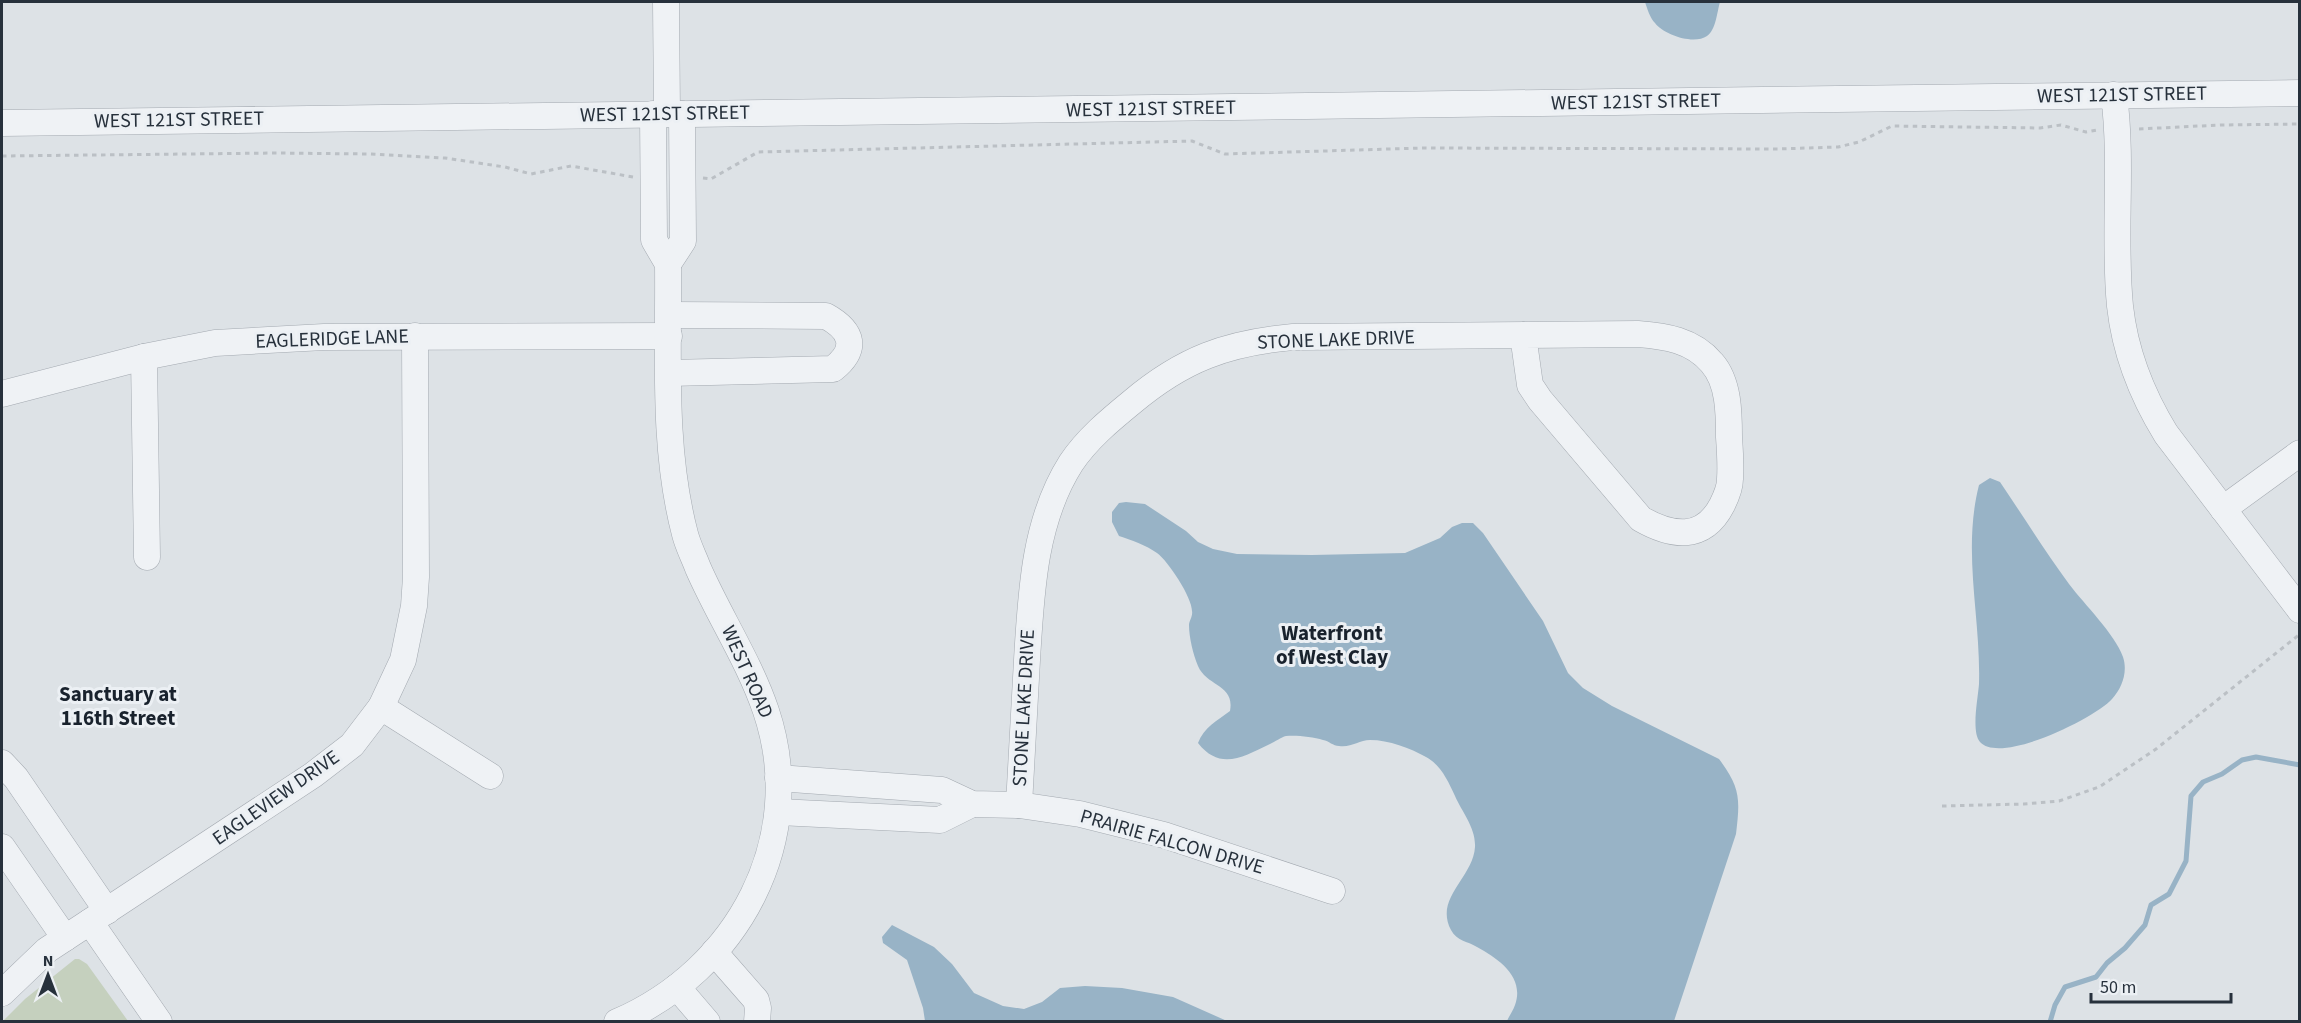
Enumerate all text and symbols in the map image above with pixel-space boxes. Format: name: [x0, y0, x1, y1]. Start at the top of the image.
street label: WEST 121ST STREET: [2037, 80, 2208, 110]
street label: WEST 121ST STREET: [1551, 87, 1722, 117]
street label: WEST 121ST STREET: [1066, 94, 1237, 124]
street label: WEST 121ST STREET: [580, 99, 751, 129]
street label: WEST 121ST STREET: [94, 105, 265, 135]
street label: EAGLERIDGE LANE: [255, 322, 409, 356]
street label: STONE LAKE DRIVE: [1257, 323, 1415, 357]
district label: Waterfront of West Clay: [1276, 618, 1388, 672]
street label: WEST ROAD: [714, 621, 780, 723]
street label: STONE LAKE DRIVE: [1006, 628, 1042, 788]
district label: Sanctuary at 116th Street: [59, 679, 177, 733]
street label: EAGLEVIEW DRIVE: [207, 744, 345, 852]
street label: PRAIRIE FALCON DRIVE: [1077, 802, 1267, 882]
north arrow: [18, 945, 78, 1005]
text: N: [43, 950, 53, 972]
scale bar: [2091, 966, 2230, 1004]
text: 50 m: [2100, 975, 2136, 1000]

